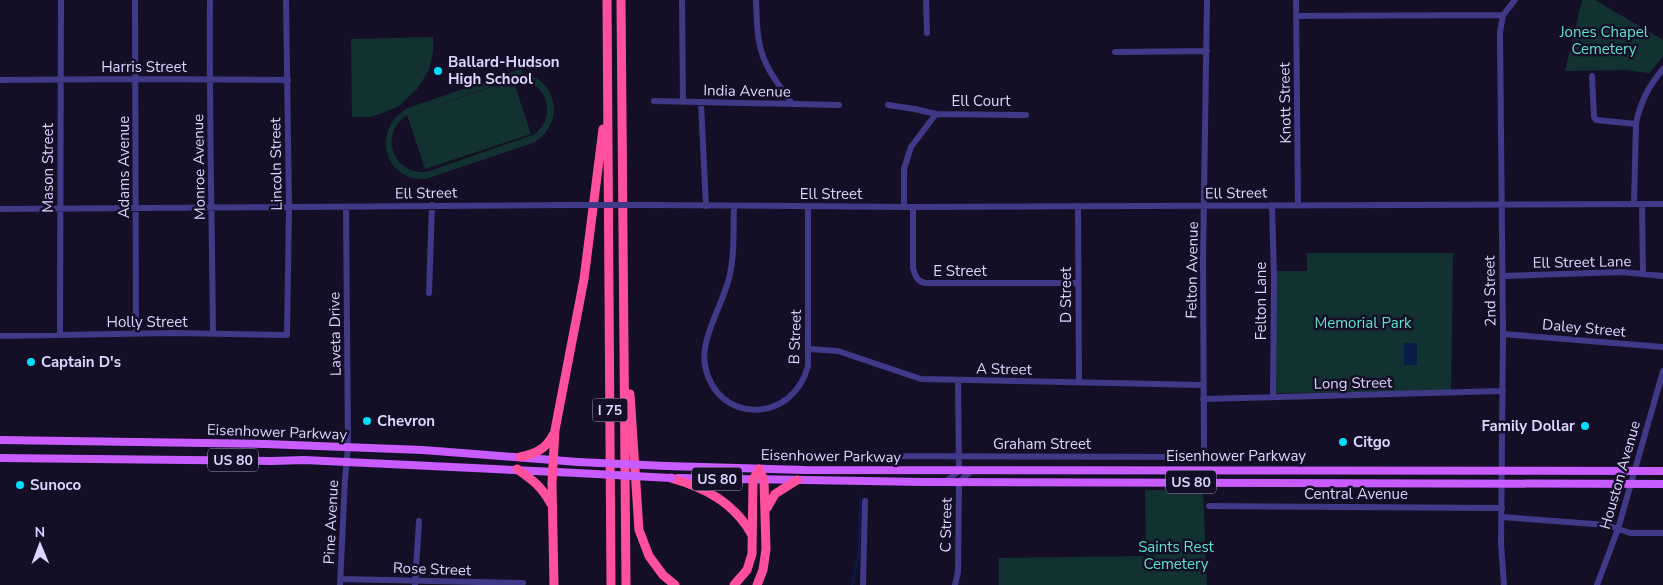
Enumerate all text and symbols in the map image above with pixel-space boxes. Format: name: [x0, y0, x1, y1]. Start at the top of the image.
park label: Jones Chapel Cemetery: [1559, 22, 1649, 59]
place label: Ballard-Hudson High School: [448, 52, 560, 89]
street label: Harris Street: [101, 57, 188, 77]
street label: Knott Street: [1274, 61, 1296, 144]
marker: Ballard-Hudson High School: [432, 65, 444, 77]
street label: India Avenue: [703, 80, 791, 102]
street label: Ell Court: [952, 91, 1011, 111]
street label: Monroe Avenue: [188, 114, 210, 220]
street label: Adams Avenue: [114, 116, 134, 218]
street label: Lincoln Street: [265, 117, 287, 211]
street label: Mason Street: [38, 122, 58, 213]
street label: Ell Street: [395, 182, 458, 204]
street label: Ell Street: [1205, 182, 1268, 204]
street label: Ell Street: [800, 184, 863, 204]
street label: Felton Avenue: [1181, 221, 1203, 319]
street label: Ell Street Lane: [1532, 251, 1632, 273]
street label: 2nd Street: [1479, 255, 1501, 327]
street label: E Street: [933, 261, 988, 281]
street label: Felton Lane: [1251, 262, 1271, 340]
street label: D Street: [1056, 266, 1076, 323]
street label: Laveta Drive: [324, 292, 346, 376]
street label: B Street: [784, 308, 806, 365]
street label: Holly Street: [107, 312, 188, 332]
park label: Memorial Park: [1314, 313, 1412, 333]
street label: Daley Street: [1541, 314, 1627, 342]
place label: Captain D's: [41, 352, 121, 372]
marker: Captain D's: [25, 356, 37, 368]
street label: A Street: [976, 359, 1033, 379]
street label: Long Street: [1314, 372, 1393, 394]
road number: I 75: [592, 398, 628, 422]
place label: Chevron: [377, 411, 435, 431]
marker: Chevron: [361, 415, 373, 427]
place label: Family Dollar: [1481, 416, 1575, 436]
street label: Houston Avenue: [1595, 418, 1645, 532]
street label: Eisenhower Parkway: [207, 420, 348, 444]
marker: Family Dollar: [1579, 420, 1591, 432]
place label: Citgo: [1353, 432, 1391, 452]
street label: Graham Street: [993, 434, 1092, 454]
marker: Citgo: [1337, 436, 1349, 448]
street label: Eisenhower Parkway: [761, 445, 902, 467]
street label: Eisenhower Parkway: [1166, 446, 1306, 466]
road number: US 80: [208, 448, 258, 472]
road number: US 80: [692, 468, 742, 490]
road number: US 80: [1166, 471, 1216, 494]
place label: Sunoco: [30, 475, 81, 495]
marker: Sunoco: [14, 479, 26, 491]
street label: Pine Avenue: [319, 479, 343, 565]
street label: Central Avenue: [1304, 484, 1408, 504]
street label: C Street: [936, 497, 956, 553]
north arrow: [15, 520, 65, 570]
text: N: [34, 523, 45, 542]
park label: Saints Rest Cemetery: [1138, 537, 1215, 574]
street label: Rose Street: [393, 558, 472, 580]

